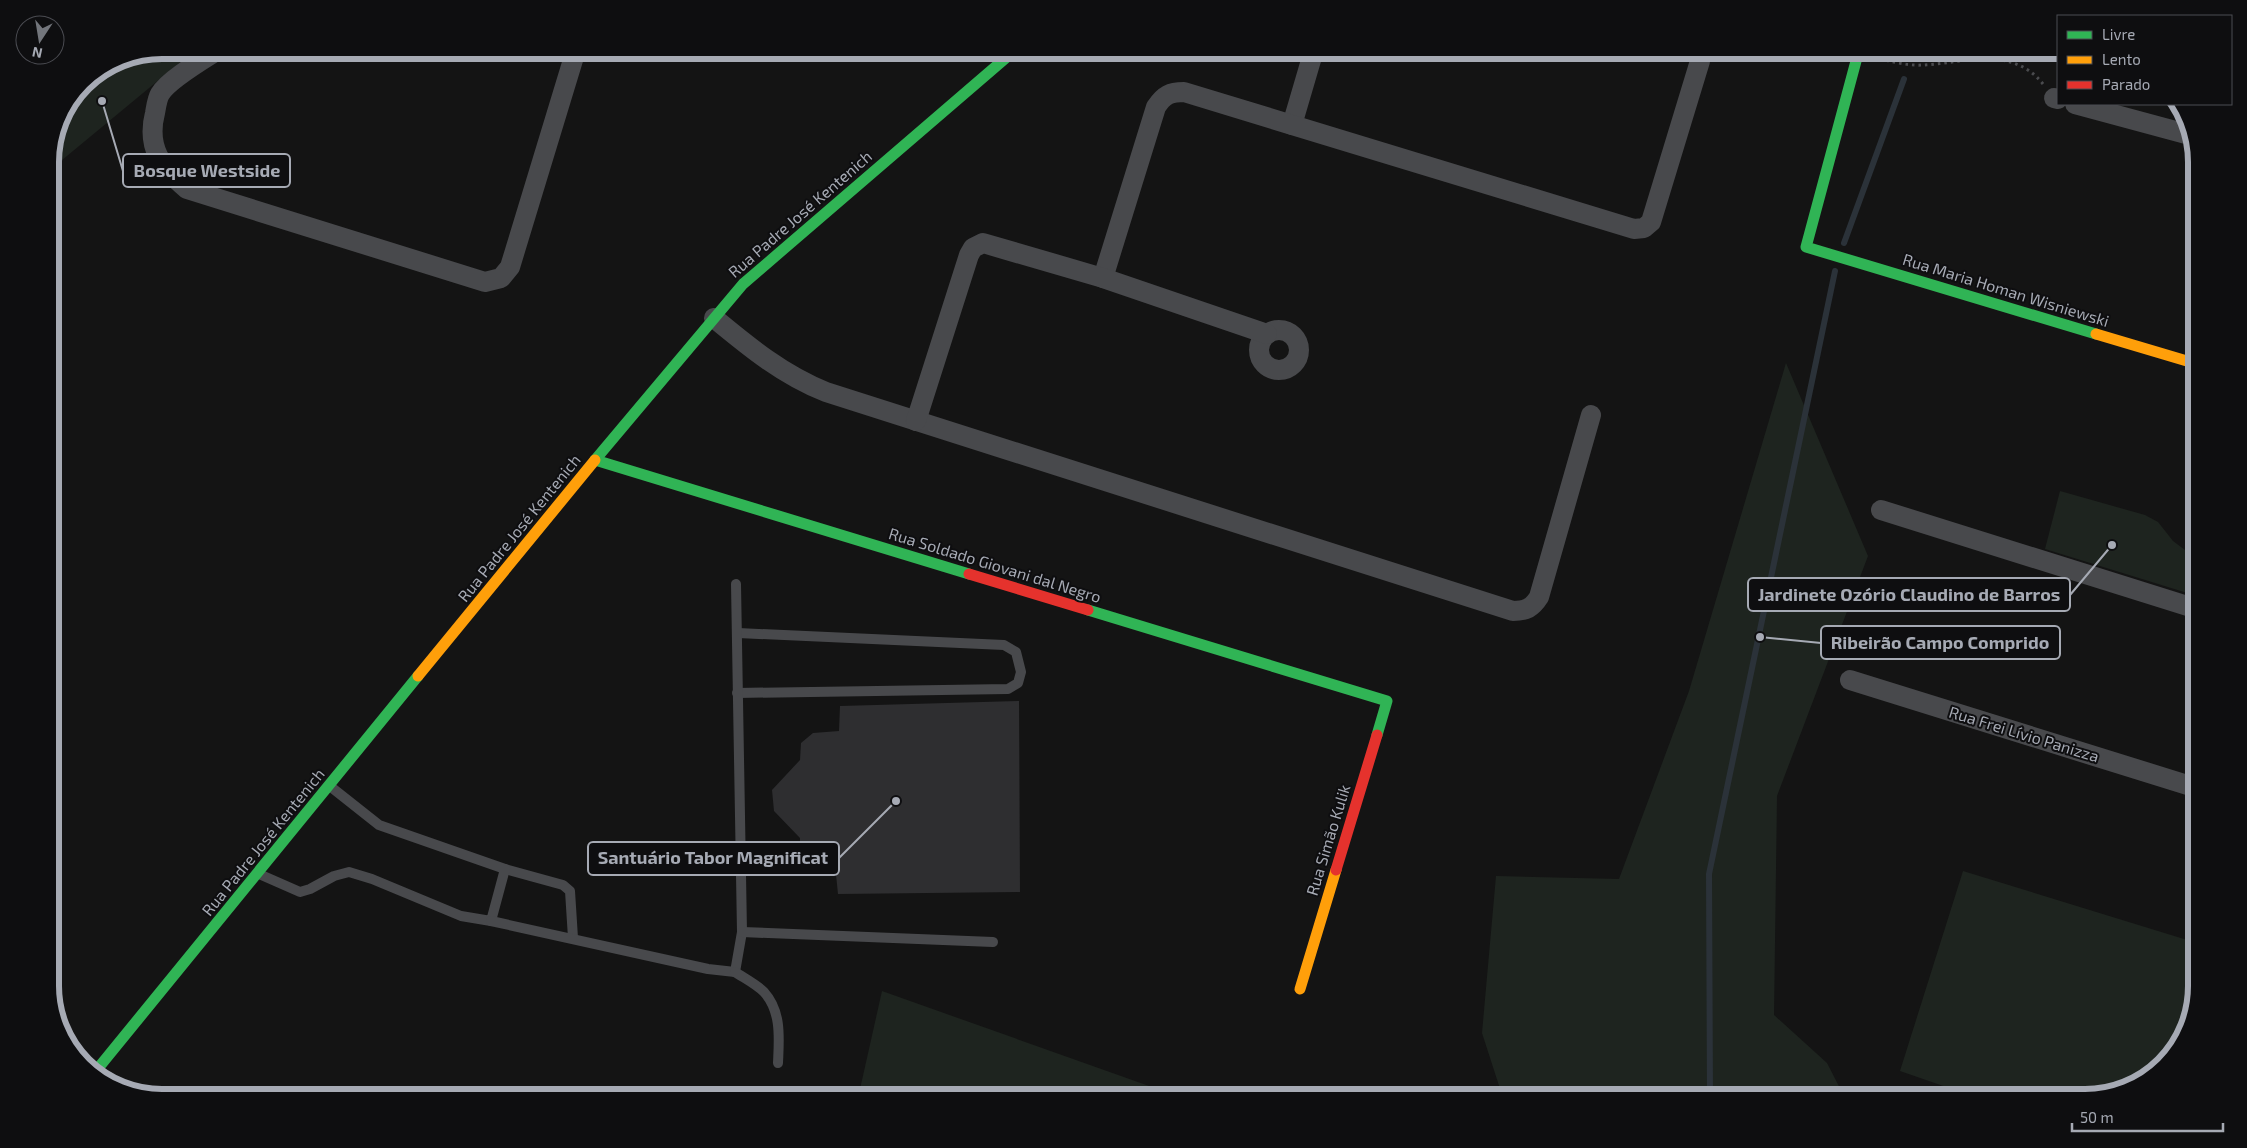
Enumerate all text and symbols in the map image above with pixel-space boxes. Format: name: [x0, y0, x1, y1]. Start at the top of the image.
north arrow: [15, 15, 65, 65]
legend: [2057, 15, 2232, 105]
text: Livre: [2102, 25, 2135, 43]
text: N: [30, 44, 44, 63]
text: Lento: [2102, 50, 2141, 68]
text: Parado: [2102, 75, 2150, 93]
street label: Rua Padre José Kentenich: [724, 146, 875, 281]
callout: Bosque Westside: [123, 154, 290, 187]
text: Bosque Westside: [134, 159, 280, 181]
street label: Rua Maria Homan Wisniewski: [1901, 249, 2112, 330]
street label: Rua Padre José Kentenich: [453, 450, 584, 605]
street label: Rua Soldado Giovani dal Negro: [887, 523, 1104, 606]
callout: Jardinete Ozório Claudino de Barros: [1748, 578, 2070, 611]
text: Jardinete Ozório Claudino de Barros: [1758, 583, 2060, 605]
callout: Ribeirão Campo Comprido: [1821, 626, 2060, 659]
text: Ribeirão Campo Comprido: [1831, 631, 2049, 653]
street label: Rua Frei Lívio Panizza: [1947, 702, 2101, 765]
street label: Rua Padre José Kentenich: [197, 764, 328, 919]
street label: Rua Simão Kulik: [1302, 782, 1353, 898]
callout: Santuário Tabor Magnificat: [588, 842, 839, 875]
text: Santuário Tabor Magnificat: [598, 846, 829, 868]
scale bar: [2072, 1100, 2223, 1132]
text: 50 m: [2080, 1108, 2114, 1126]

